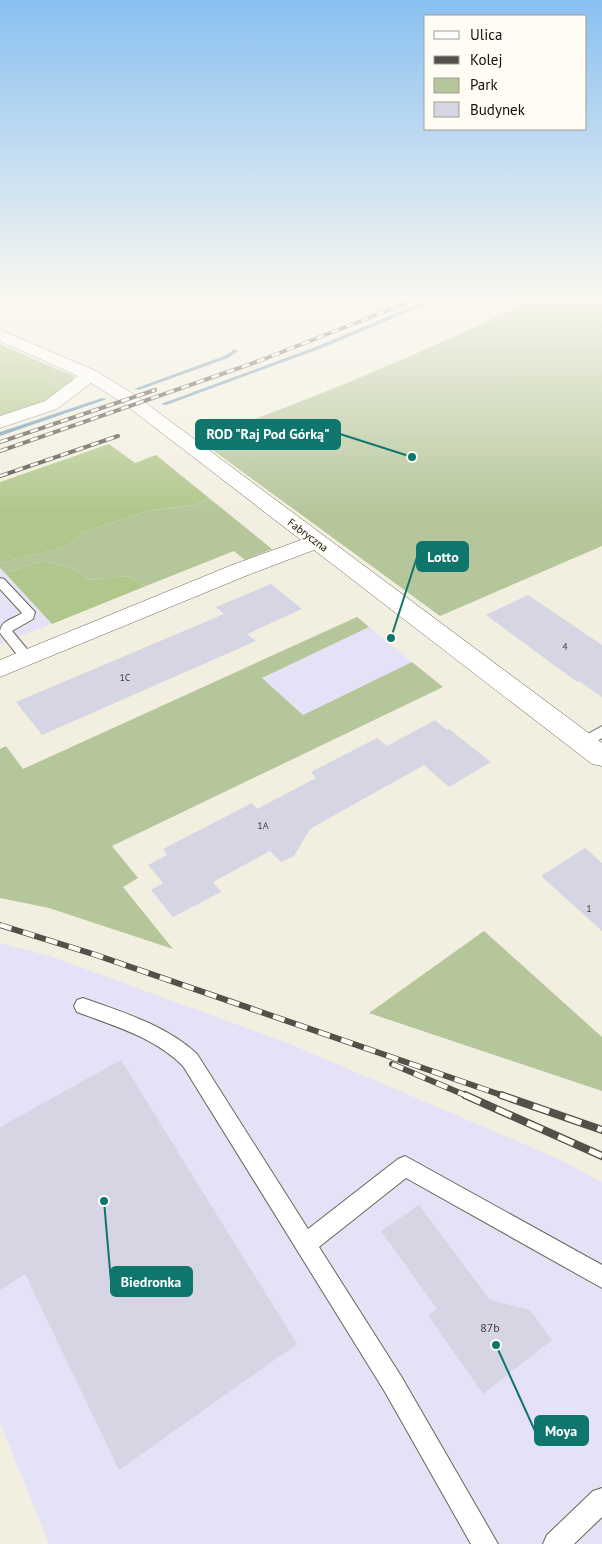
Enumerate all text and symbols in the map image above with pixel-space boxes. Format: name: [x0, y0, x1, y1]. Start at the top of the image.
legend: [424, 15, 587, 130]
text: Ulica: [470, 25, 502, 44]
text: Kolej: [470, 50, 502, 69]
text: Park: [470, 75, 498, 94]
text: Budynek: [470, 100, 526, 119]
callout: ROD "Raj Pod Górką": [196, 420, 340, 449]
text: ROD "Raj Pod Górką": [206, 425, 330, 443]
street label: Fabryczna: [285, 515, 331, 555]
callout: Lotto: [417, 542, 468, 571]
text: Lotto: [427, 548, 459, 566]
house number: 4: [562, 640, 568, 653]
house number: 1C: [119, 671, 131, 684]
house number: 1A: [257, 819, 269, 832]
house number: 1: [586, 902, 592, 915]
callout: Biedronka: [111, 1267, 192, 1296]
text: Biedronka: [121, 1273, 181, 1291]
house number: 87b: [480, 1320, 500, 1335]
callout: Moya: [535, 1416, 588, 1445]
text: Moya: [545, 1422, 577, 1440]

